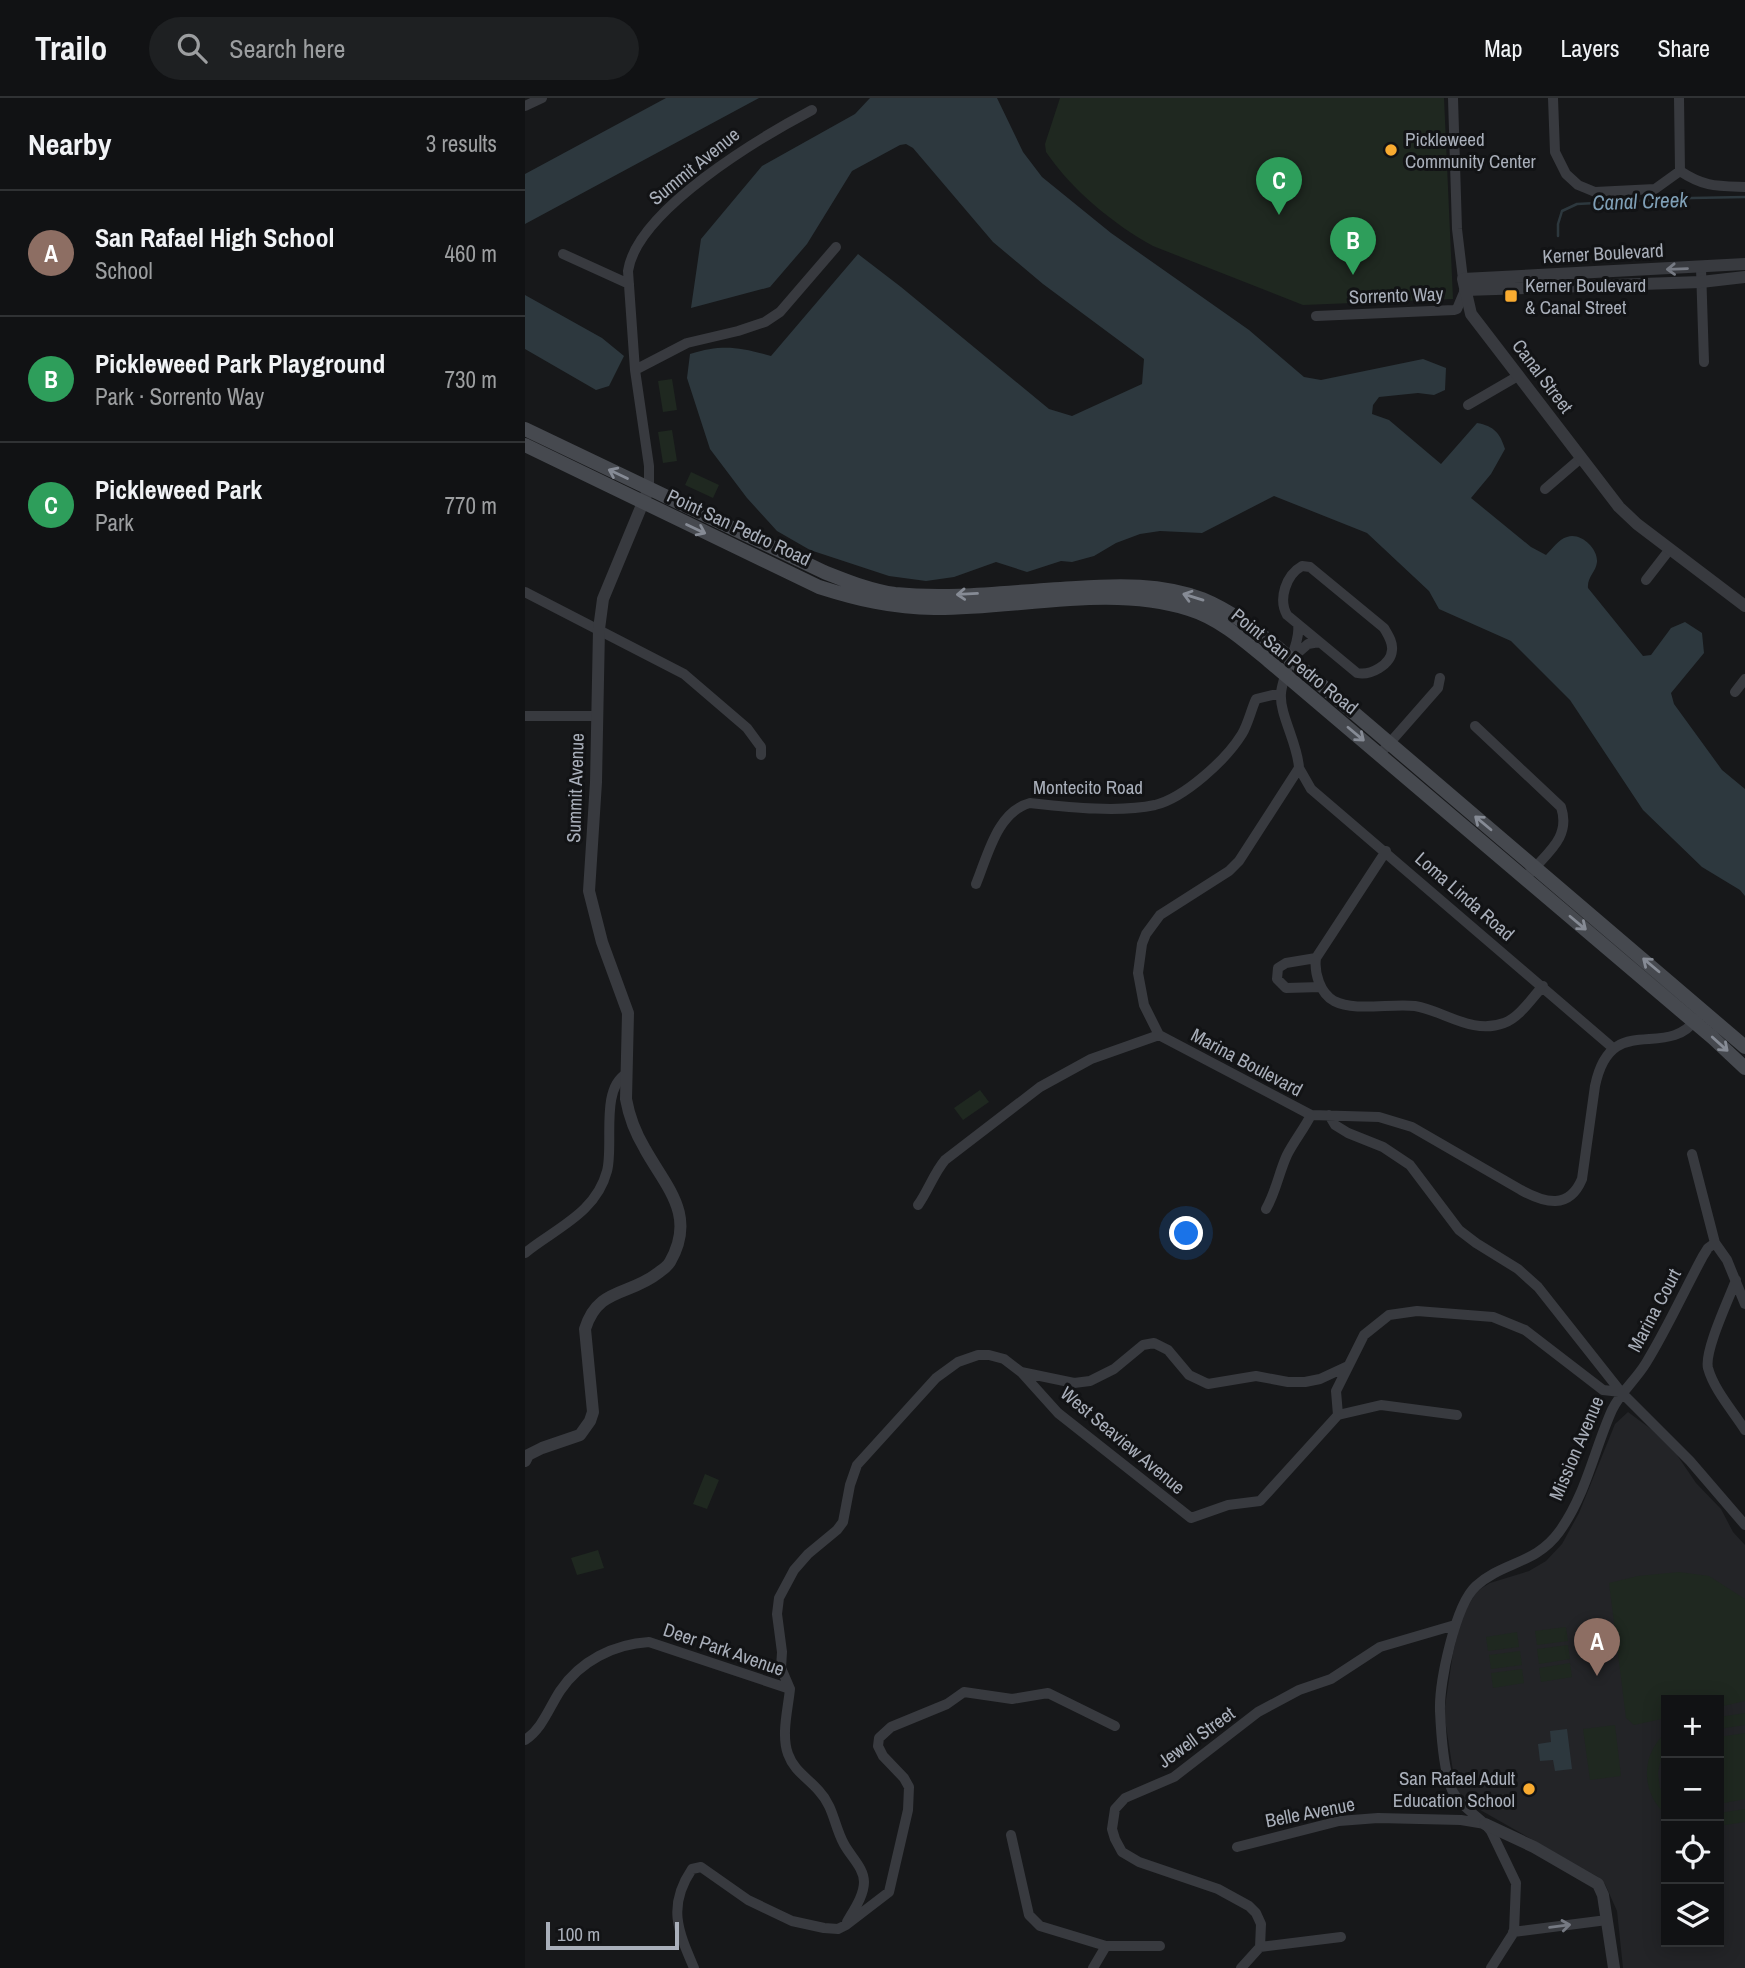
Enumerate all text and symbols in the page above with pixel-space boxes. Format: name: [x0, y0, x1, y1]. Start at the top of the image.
search box: [149, 17, 639, 80]
text: Trailo: [35, 26, 107, 70]
icon: search: [173, 29, 211, 67]
text: Search here: [229, 31, 345, 66]
text: Map: [1484, 32, 1522, 64]
text: Layers: [1560, 32, 1619, 64]
text: Share: [1657, 32, 1710, 64]
street label: Summit Avenue: [643, 121, 745, 211]
text: Nearby: [28, 124, 111, 164]
place label: Pickleweed Community Center: [1405, 126, 1537, 174]
text: 3 results: [426, 128, 497, 159]
marker: Pickleweed Community Center: [1383, 142, 1399, 158]
pin: C: [1256, 157, 1302, 215]
water label: Canal Creek: [1592, 185, 1690, 217]
pin: B: [1330, 217, 1376, 275]
text: San Rafael High School: [95, 220, 334, 255]
street label: Kerner Boulevard: [1542, 237, 1664, 269]
text: A: [44, 238, 58, 269]
text: 460 m: [445, 238, 497, 269]
text: School: [95, 255, 153, 286]
one-way arrow: [1666, 262, 1689, 275]
place label: Kerner Boulevard & Canal Street: [1525, 272, 1646, 320]
street label: Sorrento Way: [1348, 280, 1444, 310]
marker: Kerner Boulevard & Canal Street: [1503, 288, 1519, 304]
street label: Canal Street: [1507, 334, 1580, 419]
text: Pickleweed Park Playground: [95, 346, 385, 381]
text: B: [44, 364, 58, 395]
text: 730 m: [445, 364, 497, 395]
text: Park · Sorrento Way: [95, 381, 264, 412]
one-way arrow: [608, 467, 629, 480]
text: Pickleweed Park: [95, 472, 262, 507]
street label: Point San Pedro Road: [663, 482, 815, 572]
text: C: [44, 490, 58, 521]
text: 770 m: [445, 490, 497, 521]
text: Park: [95, 507, 134, 538]
one-way arrow: [685, 522, 706, 536]
one-way arrow: [956, 588, 979, 601]
one-way arrow: [1182, 590, 1204, 602]
street label: Point San Pedro Road: [1226, 602, 1364, 720]
one-way arrow: [1346, 726, 1364, 742]
street label: Summit Avenue: [560, 733, 590, 843]
street label: Montecito Road: [1033, 774, 1143, 800]
one-way arrow: [1475, 815, 1493, 831]
street label: Loma Linda Road: [1410, 846, 1520, 946]
one-way arrow: [1568, 915, 1586, 931]
one-way arrow: [1642, 957, 1660, 973]
street label: Marina Boulevard: [1187, 1022, 1307, 1102]
one-way arrow: [1711, 1036, 1728, 1053]
your location: [1169, 1216, 1203, 1250]
street label: Marina Court: [1621, 1263, 1687, 1356]
street label: West Seaview Avenue: [1055, 1380, 1191, 1500]
street label: Mission Avenue: [1542, 1392, 1610, 1504]
street label: Deer Park Avenue: [660, 1616, 788, 1682]
pin: A: [1574, 1618, 1620, 1676]
map controls: [1661, 1695, 1724, 1947]
button: +: [1661, 1695, 1724, 1758]
street label: Jewell Street: [1152, 1700, 1240, 1774]
button: −: [1661, 1758, 1724, 1821]
place label: San Rafael Adult Education School: [1393, 1765, 1516, 1813]
marker: San Rafael Adult Education School: [1521, 1781, 1537, 1797]
street label: Belle Avenue: [1263, 1791, 1357, 1833]
button: locate: [1661, 1821, 1724, 1884]
button: layers: [1661, 1884, 1724, 1947]
scale bar: [546, 1919, 679, 1951]
one-way arrow: [1548, 1919, 1571, 1932]
text: 100 m: [557, 1921, 600, 1947]

